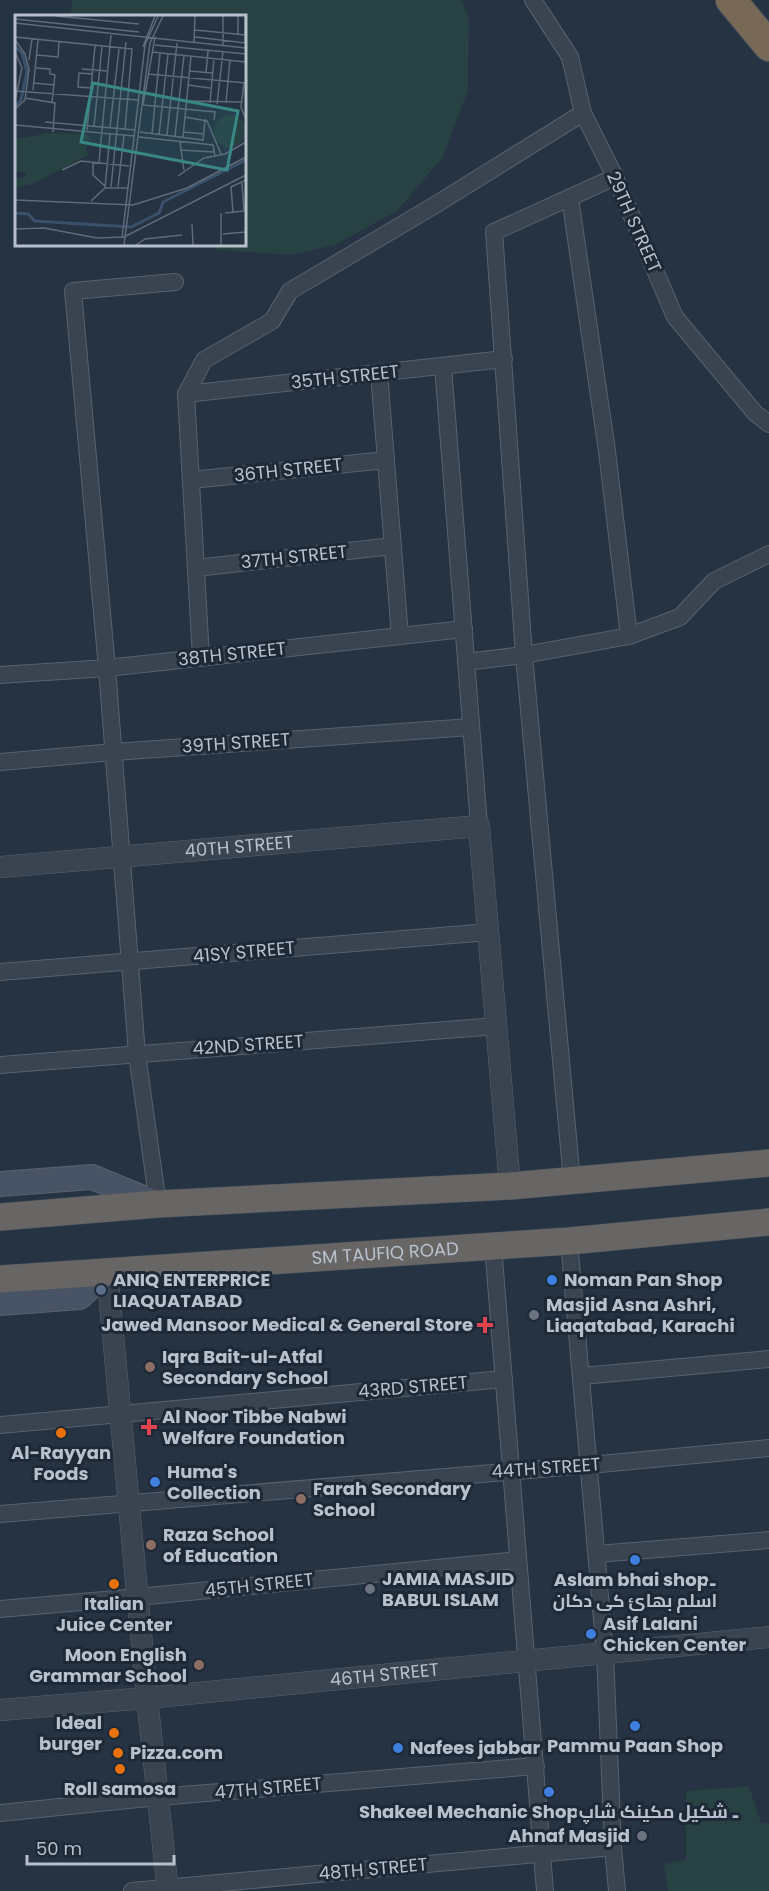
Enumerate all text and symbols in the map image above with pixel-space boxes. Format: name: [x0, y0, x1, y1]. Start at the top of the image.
inset map: [15, 15, 246, 246]
street label: 29TH STREET: [601, 167, 668, 277]
street label: 35TH STREET: [290, 358, 400, 395]
street label: 36TH STREET: [233, 451, 343, 488]
street label: 37TH STREET: [239, 538, 349, 575]
street label: 38TH STREET: [177, 635, 287, 672]
street label: 39TH STREET: [181, 726, 291, 759]
street label: 40TH STREET: [184, 829, 295, 863]
street label: 41SY STREET: [192, 935, 296, 968]
street label: 42ND STREET: [192, 1028, 305, 1061]
street label: SM TAUFIQ ROAD: [311, 1235, 459, 1270]
place label: ANIQ ENTERPRICE LIAQUATABAD: [113, 1267, 270, 1313]
place label: Noman Pan Shop: [564, 1267, 723, 1292]
marker: Noman Pan Shop: [545, 1273, 559, 1287]
marker: ANIQ ENTERPRICE LIAQUATABAD: [94, 1283, 108, 1297]
place label: Masjid Asna Ashri, Liaqatabad, Karachi: [546, 1292, 735, 1338]
marker: Masjid Asna Ashri, Liaqatabad, Karachi: [527, 1308, 541, 1322]
place label: Jawed Mansoor Medical & General Store: [101, 1312, 473, 1337]
marker: Jawed Mansoor Medical & General Store: [478, 1318, 492, 1332]
place label: Iqra Bait-ul-Atfal Secondary School: [162, 1344, 328, 1390]
marker: Iqra Bait-ul-Atfal Secondary School: [143, 1360, 157, 1374]
street label: 43RD STREET: [357, 1369, 469, 1404]
place label: Al Noor Tibbe Nabwi Welfare Foundation: [162, 1404, 347, 1450]
marker: Al Noor Tibbe Nabwi Welfare Foundation: [140, 1418, 158, 1436]
marker: Al-Rayyan Foods: [54, 1426, 68, 1440]
place label: Al-Rayyan Foods: [11, 1440, 111, 1486]
street label: 44TH STREET: [491, 1451, 602, 1484]
place label: Huma's Collection: [167, 1459, 261, 1505]
marker: Huma's Collection: [148, 1475, 162, 1489]
place label: Farah Secondary School: [313, 1476, 472, 1522]
marker: Farah Secondary School: [294, 1492, 308, 1506]
place label: Raza School of Education: [163, 1522, 278, 1568]
marker: Raza School of Education: [144, 1538, 158, 1552]
marker: Aslam bhai shop۔ اسلم بھائ کی دکان: [628, 1553, 642, 1567]
street label: 45TH STREET: [203, 1566, 315, 1603]
place label: JAMIA MASJID BABUL ISLAM: [382, 1566, 514, 1612]
place label: Aslam bhai shop۔ اسلم بھائ کی دکان: [553, 1567, 717, 1613]
marker: Italian Juice Center: [107, 1577, 121, 1591]
marker: JAMIA MASJID BABUL ISLAM: [363, 1582, 377, 1596]
place label: Italian Juice Center: [56, 1591, 173, 1637]
place label: Asif Lalani Chicken Center: [603, 1611, 747, 1657]
marker: Asif Lalani Chicken Center: [584, 1627, 598, 1641]
place label: Moon English Grammar School: [29, 1642, 187, 1688]
street label: 46TH STREET: [329, 1656, 440, 1692]
marker: Moon English Grammar School: [192, 1658, 206, 1672]
place label: Ideal burger: [39, 1710, 102, 1756]
marker: Pammu Paan Shop: [628, 1719, 642, 1733]
marker: Ideal burger: [107, 1726, 121, 1740]
place label: Pammu Paan Shop: [547, 1733, 723, 1758]
place label: Nafees jabbar: [410, 1735, 540, 1760]
place label: Pizza.com: [130, 1740, 223, 1765]
marker: Nafees jabbar: [391, 1741, 405, 1755]
marker: Pizza.com: [111, 1746, 125, 1760]
marker: Roll samosa: [113, 1762, 127, 1776]
street label: 47TH STREET: [213, 1770, 323, 1805]
place label: Roll samosa: [64, 1776, 176, 1801]
marker: Shakeel Mechanic Shop۔ شکیل مکینک شاپ: [542, 1785, 556, 1799]
place label: Shakeel Mechanic Shop۔ شکیل مکینک شاپ: [359, 1799, 739, 1824]
place label: Ahnaf Masjid: [508, 1823, 630, 1848]
scale bar: [27, 1828, 174, 1866]
marker: Ahnaf Masjid: [635, 1829, 649, 1843]
text: 50 m: [36, 1836, 82, 1861]
street label: 48TH STREET: [318, 1851, 429, 1886]

